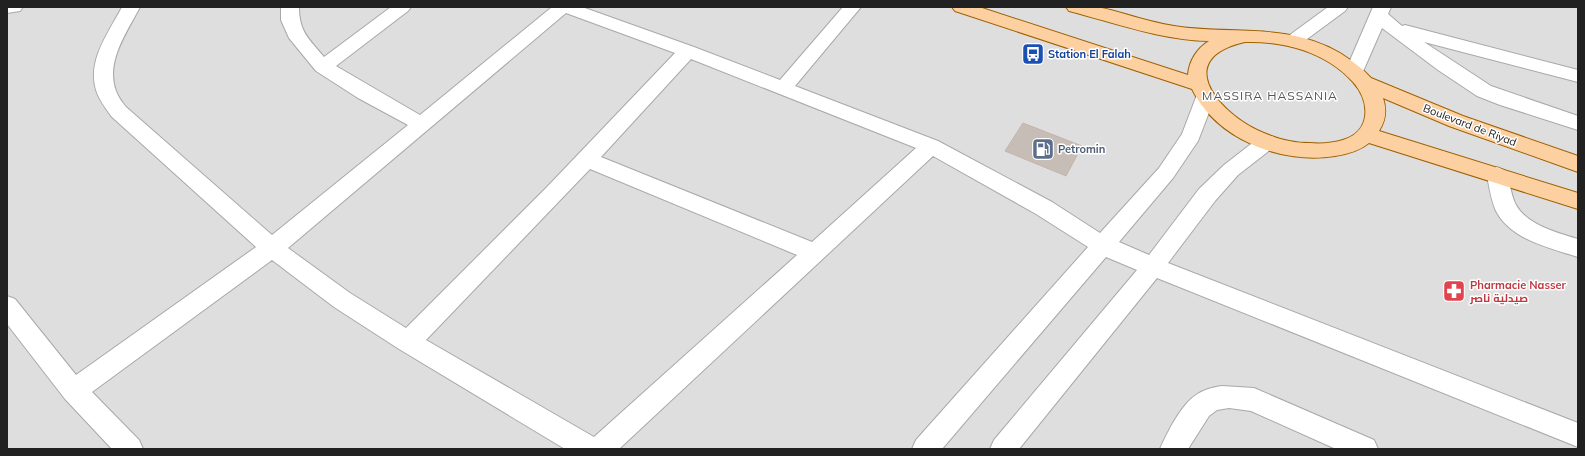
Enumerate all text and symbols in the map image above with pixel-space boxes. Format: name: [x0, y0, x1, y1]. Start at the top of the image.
bus stop icon: Station El Falah: [1020, 41, 1046, 67]
place label: Station El Falah: [1048, 47, 1131, 61]
district label: MASSIRA HASSANIA: [1202, 88, 1338, 103]
street label: Boulevard de Riyad: [1421, 101, 1519, 149]
fuel station icon: Petromin: [1030, 136, 1056, 162]
place label: Petromin: [1058, 142, 1105, 156]
pharmacy icon: Pharmacie Nasser صيدلية ناصر: [1441, 278, 1467, 304]
place label: Pharmacie Nasser صيدلية ناصر: [1469, 278, 1566, 305]

